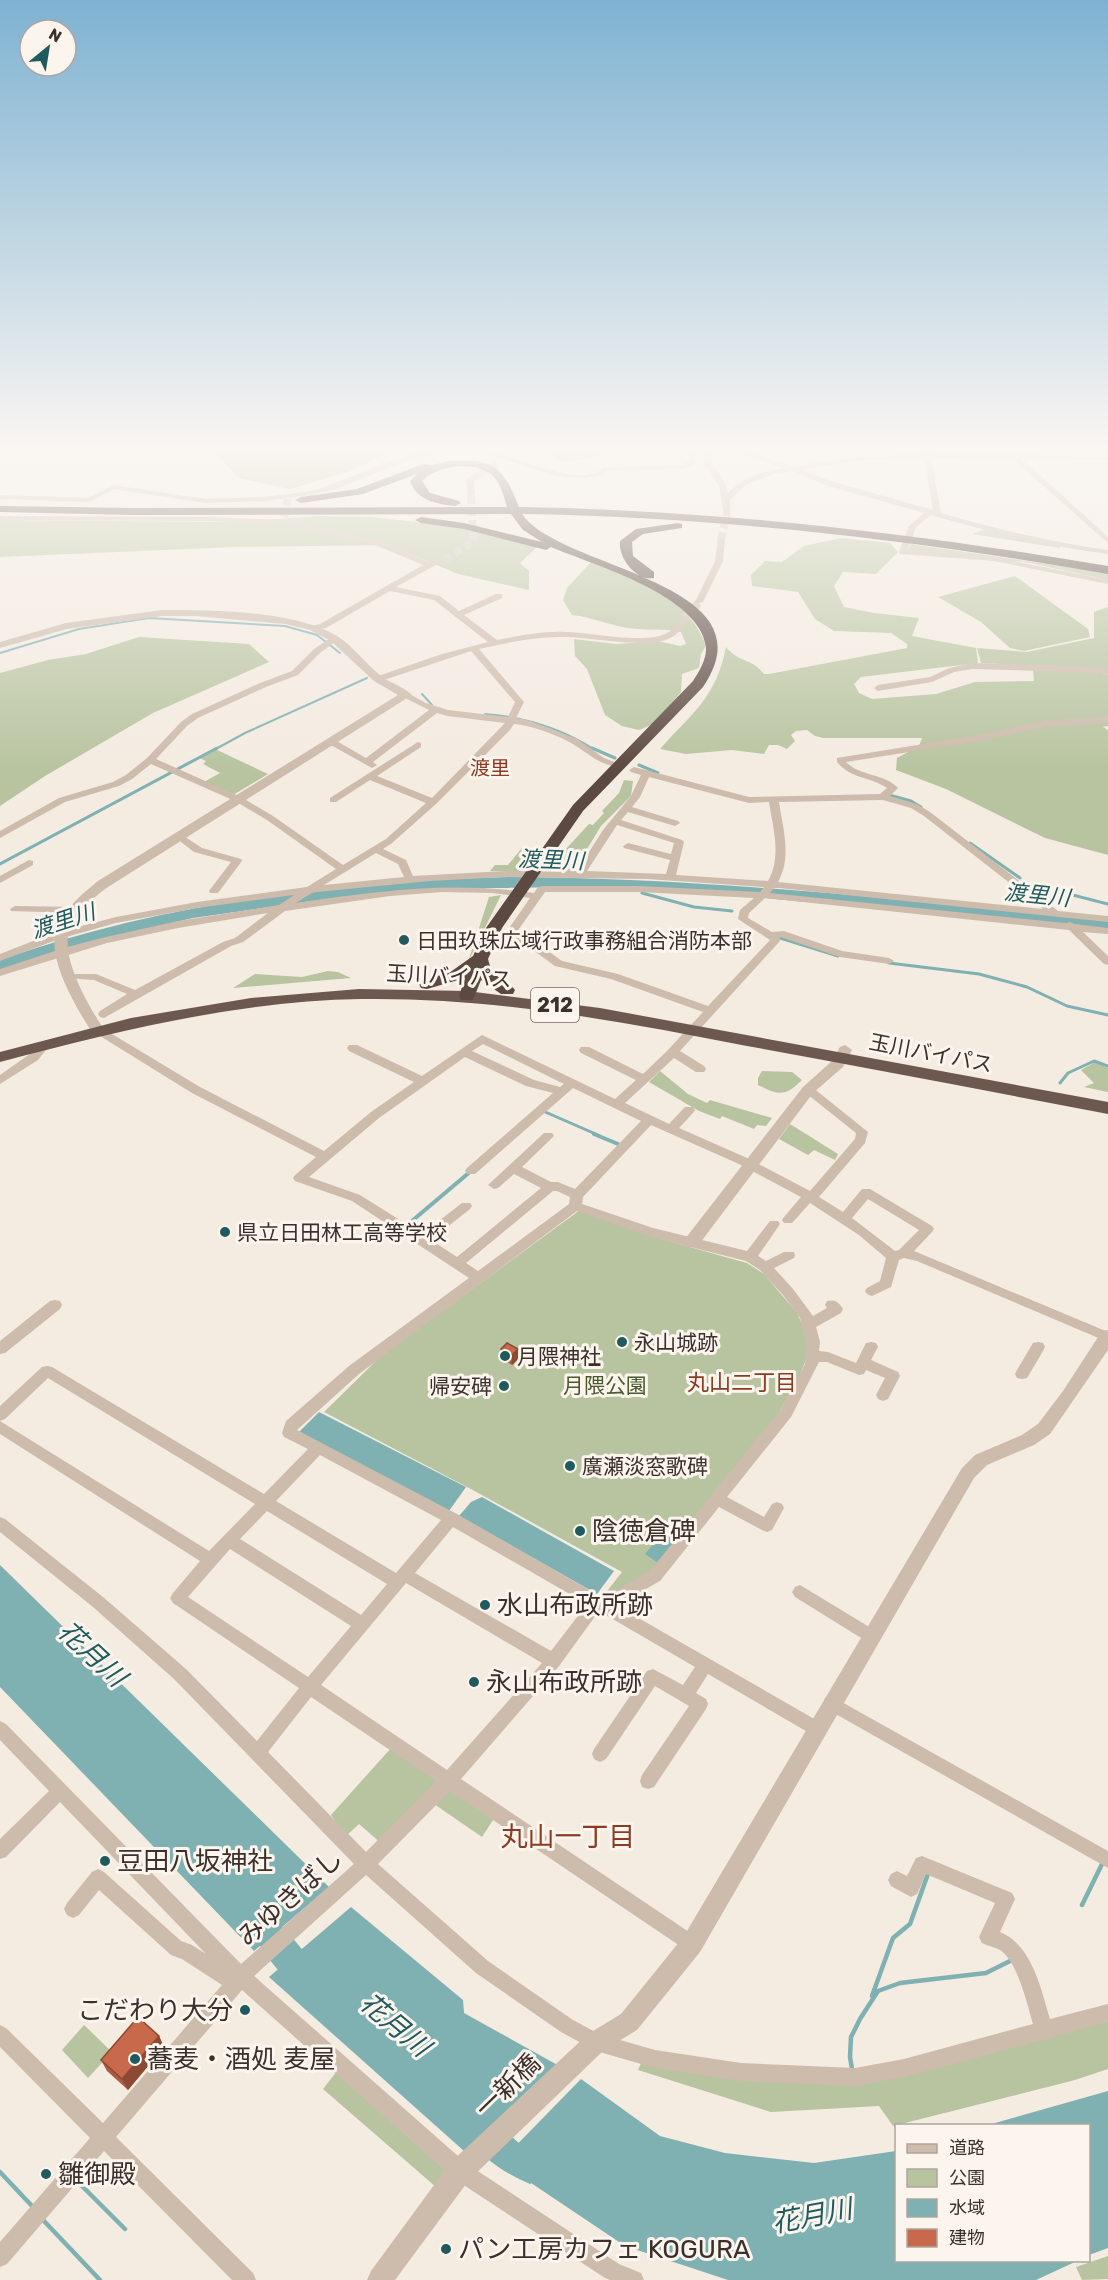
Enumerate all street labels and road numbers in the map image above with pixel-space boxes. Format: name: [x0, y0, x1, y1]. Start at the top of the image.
street label: 玉川バイパス: [386, 960, 512, 992]
road number: 212: [531, 988, 579, 1022]
street label: 玉川バイパス: [867, 1029, 995, 1077]
street label: みゆきばし: [231, 1843, 349, 1953]
street label: 一新橋: [469, 2048, 547, 2124]

